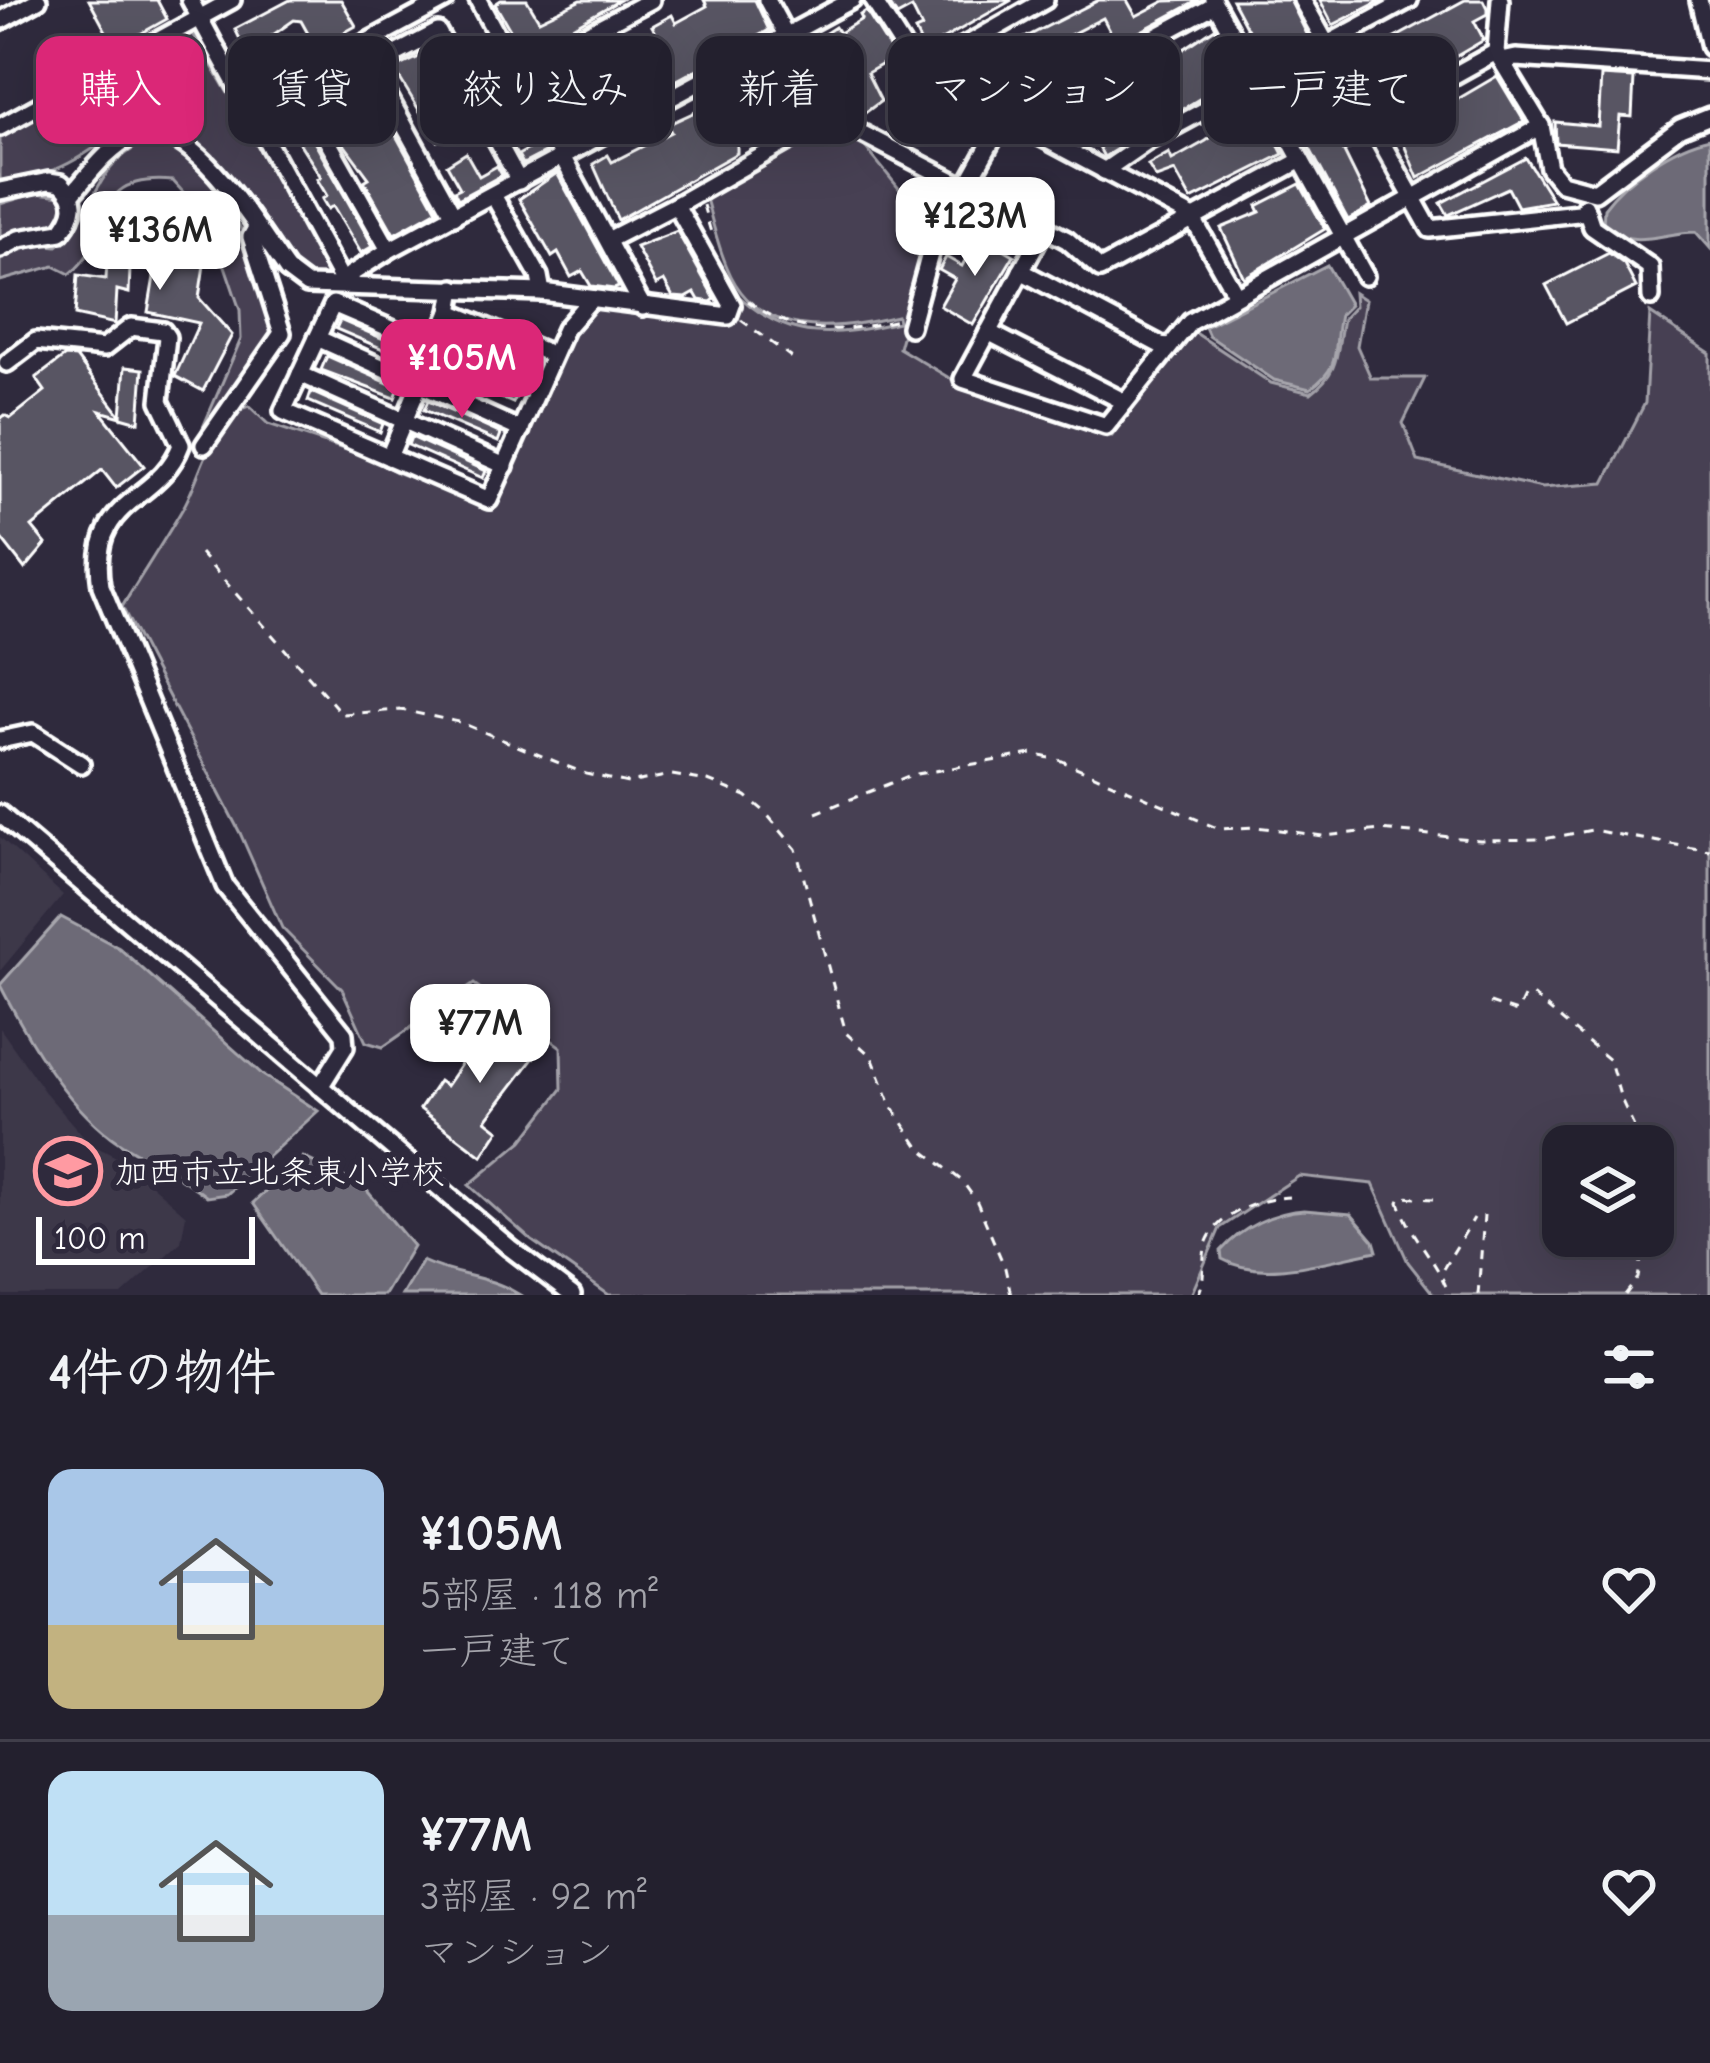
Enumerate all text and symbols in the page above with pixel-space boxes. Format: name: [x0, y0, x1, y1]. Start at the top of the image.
chip: 購入: [36, 36, 204, 144]
chip: 賃貸: [228, 36, 396, 144]
chip: 絞り込み: [420, 36, 672, 144]
chip: 新着: [696, 36, 864, 144]
chip: マンション: [888, 36, 1180, 144]
chip: 一戸建て: [1204, 36, 1456, 144]
pin: ¥123M: [891, 177, 1059, 279]
pin: ¥136M: [76, 191, 244, 293]
text: ¥123M: [923, 193, 1027, 238]
text: ¥136M: [107, 207, 213, 252]
pin: ¥105M: [378, 319, 546, 421]
text: ¥105M: [408, 335, 516, 380]
pin: ¥77M: [409, 984, 551, 1086]
text: ¥77M: [437, 1000, 523, 1045]
map controls: [1542, 1125, 1674, 1257]
button: layers: [1542, 1125, 1674, 1257]
school or university icon: 加西市立北条東小学校: [33, 1136, 103, 1206]
place label: 加西市立北条東小学校: [115, 1153, 445, 1191]
scale bar: [36, 1211, 255, 1264]
text: 100 m: [54, 1219, 146, 1257]
icon: filters: [1596, 1334, 1662, 1400]
text: 4件の物件: [48, 1343, 276, 1402]
text: ¥105M: [420, 1504, 563, 1563]
icon: home: [144, 1517, 288, 1661]
icon: heart: [1596, 1556, 1662, 1622]
text: 5部屋 · 118 m²: [420, 1573, 658, 1618]
text: 一戸建て: [420, 1629, 576, 1674]
text: ¥77M: [420, 1805, 532, 1864]
icon: home: [144, 1819, 288, 1963]
icon: heart: [1596, 1858, 1662, 1924]
text: 3部屋 · 92 m²: [420, 1874, 647, 1919]
text: マンション: [420, 1930, 613, 1975]

